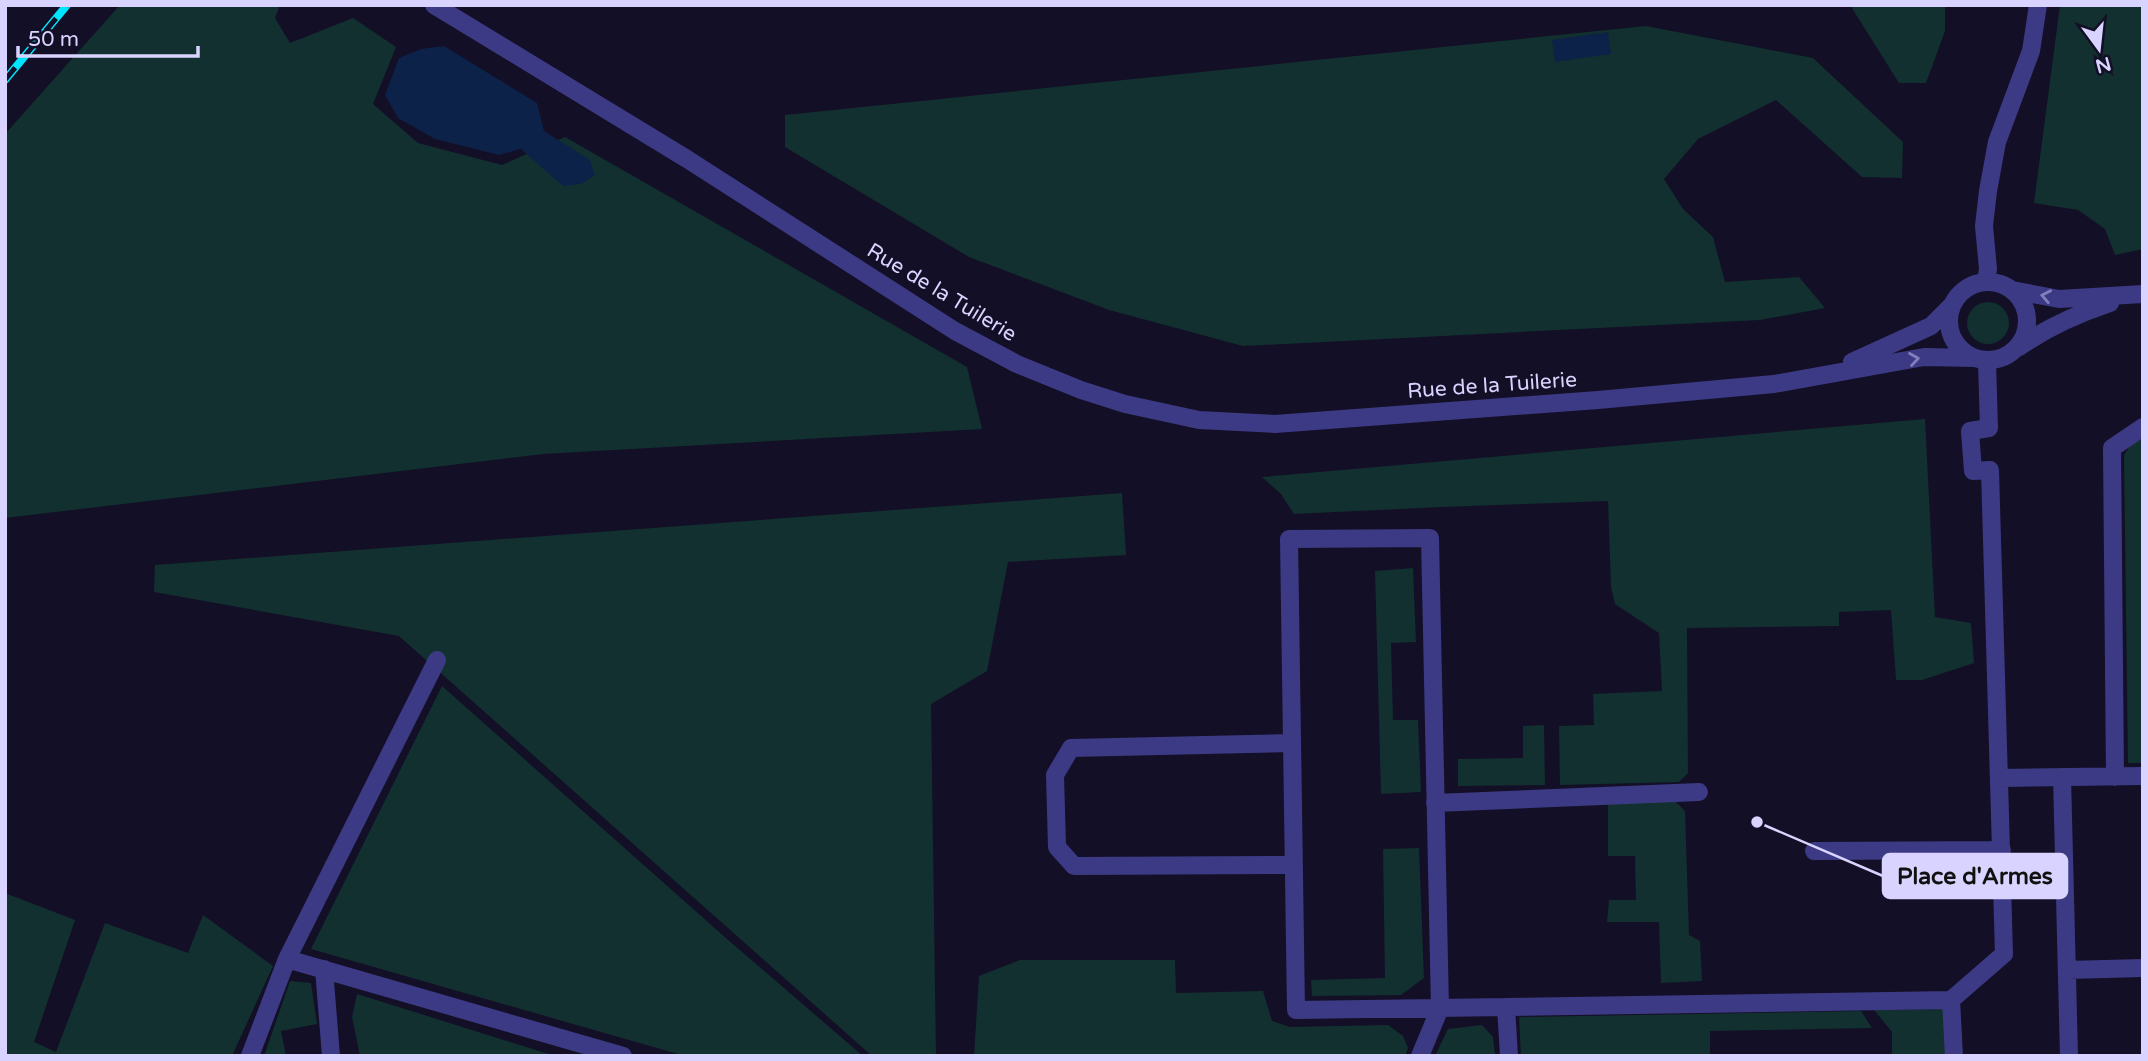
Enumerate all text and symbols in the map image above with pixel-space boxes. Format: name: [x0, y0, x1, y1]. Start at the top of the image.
scale bar: [18, 14, 198, 58]
north arrow: [2064, 14, 2134, 84]
text: 50 m: [28, 27, 79, 52]
text: N: [2093, 52, 2113, 77]
street label: Rue de la Tuilerie: [862, 238, 1021, 347]
one-way arrow: [2040, 290, 2052, 305]
one-way arrow: [1908, 352, 1920, 367]
street label: Rue de la Tuilerie: [1406, 367, 1578, 404]
callout: Place d'Armes: [1883, 854, 2067, 898]
text: Place d'Armes: [1897, 863, 2053, 891]

